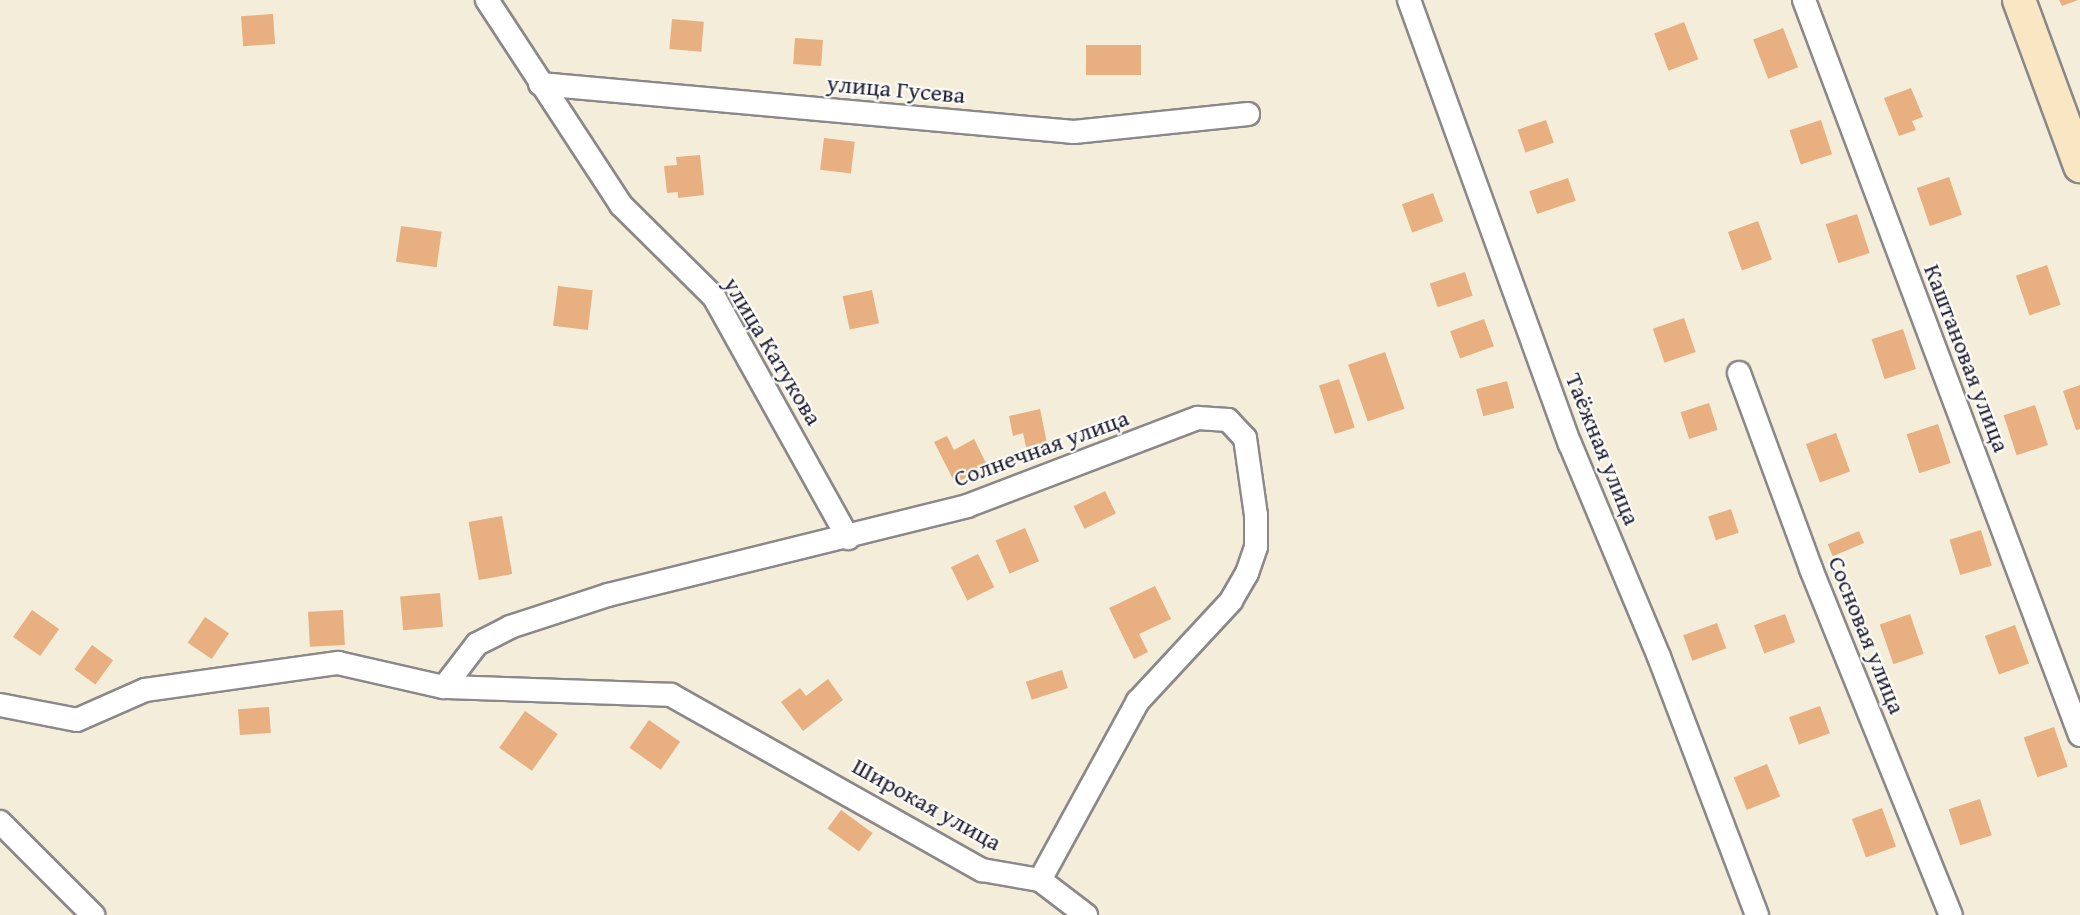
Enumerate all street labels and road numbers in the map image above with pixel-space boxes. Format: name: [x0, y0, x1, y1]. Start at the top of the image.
street label: улица Гусева: [826, 69, 966, 109]
street label: Каштановая улица: [1918, 260, 2016, 456]
street label: улица Катукова: [717, 272, 829, 430]
street label: Таёжная улица: [1559, 369, 1647, 529]
street label: Солнечная улица: [950, 403, 1132, 493]
street label: Сосновая улица: [1822, 552, 1912, 718]
street label: Широкая улица: [848, 751, 1006, 857]

